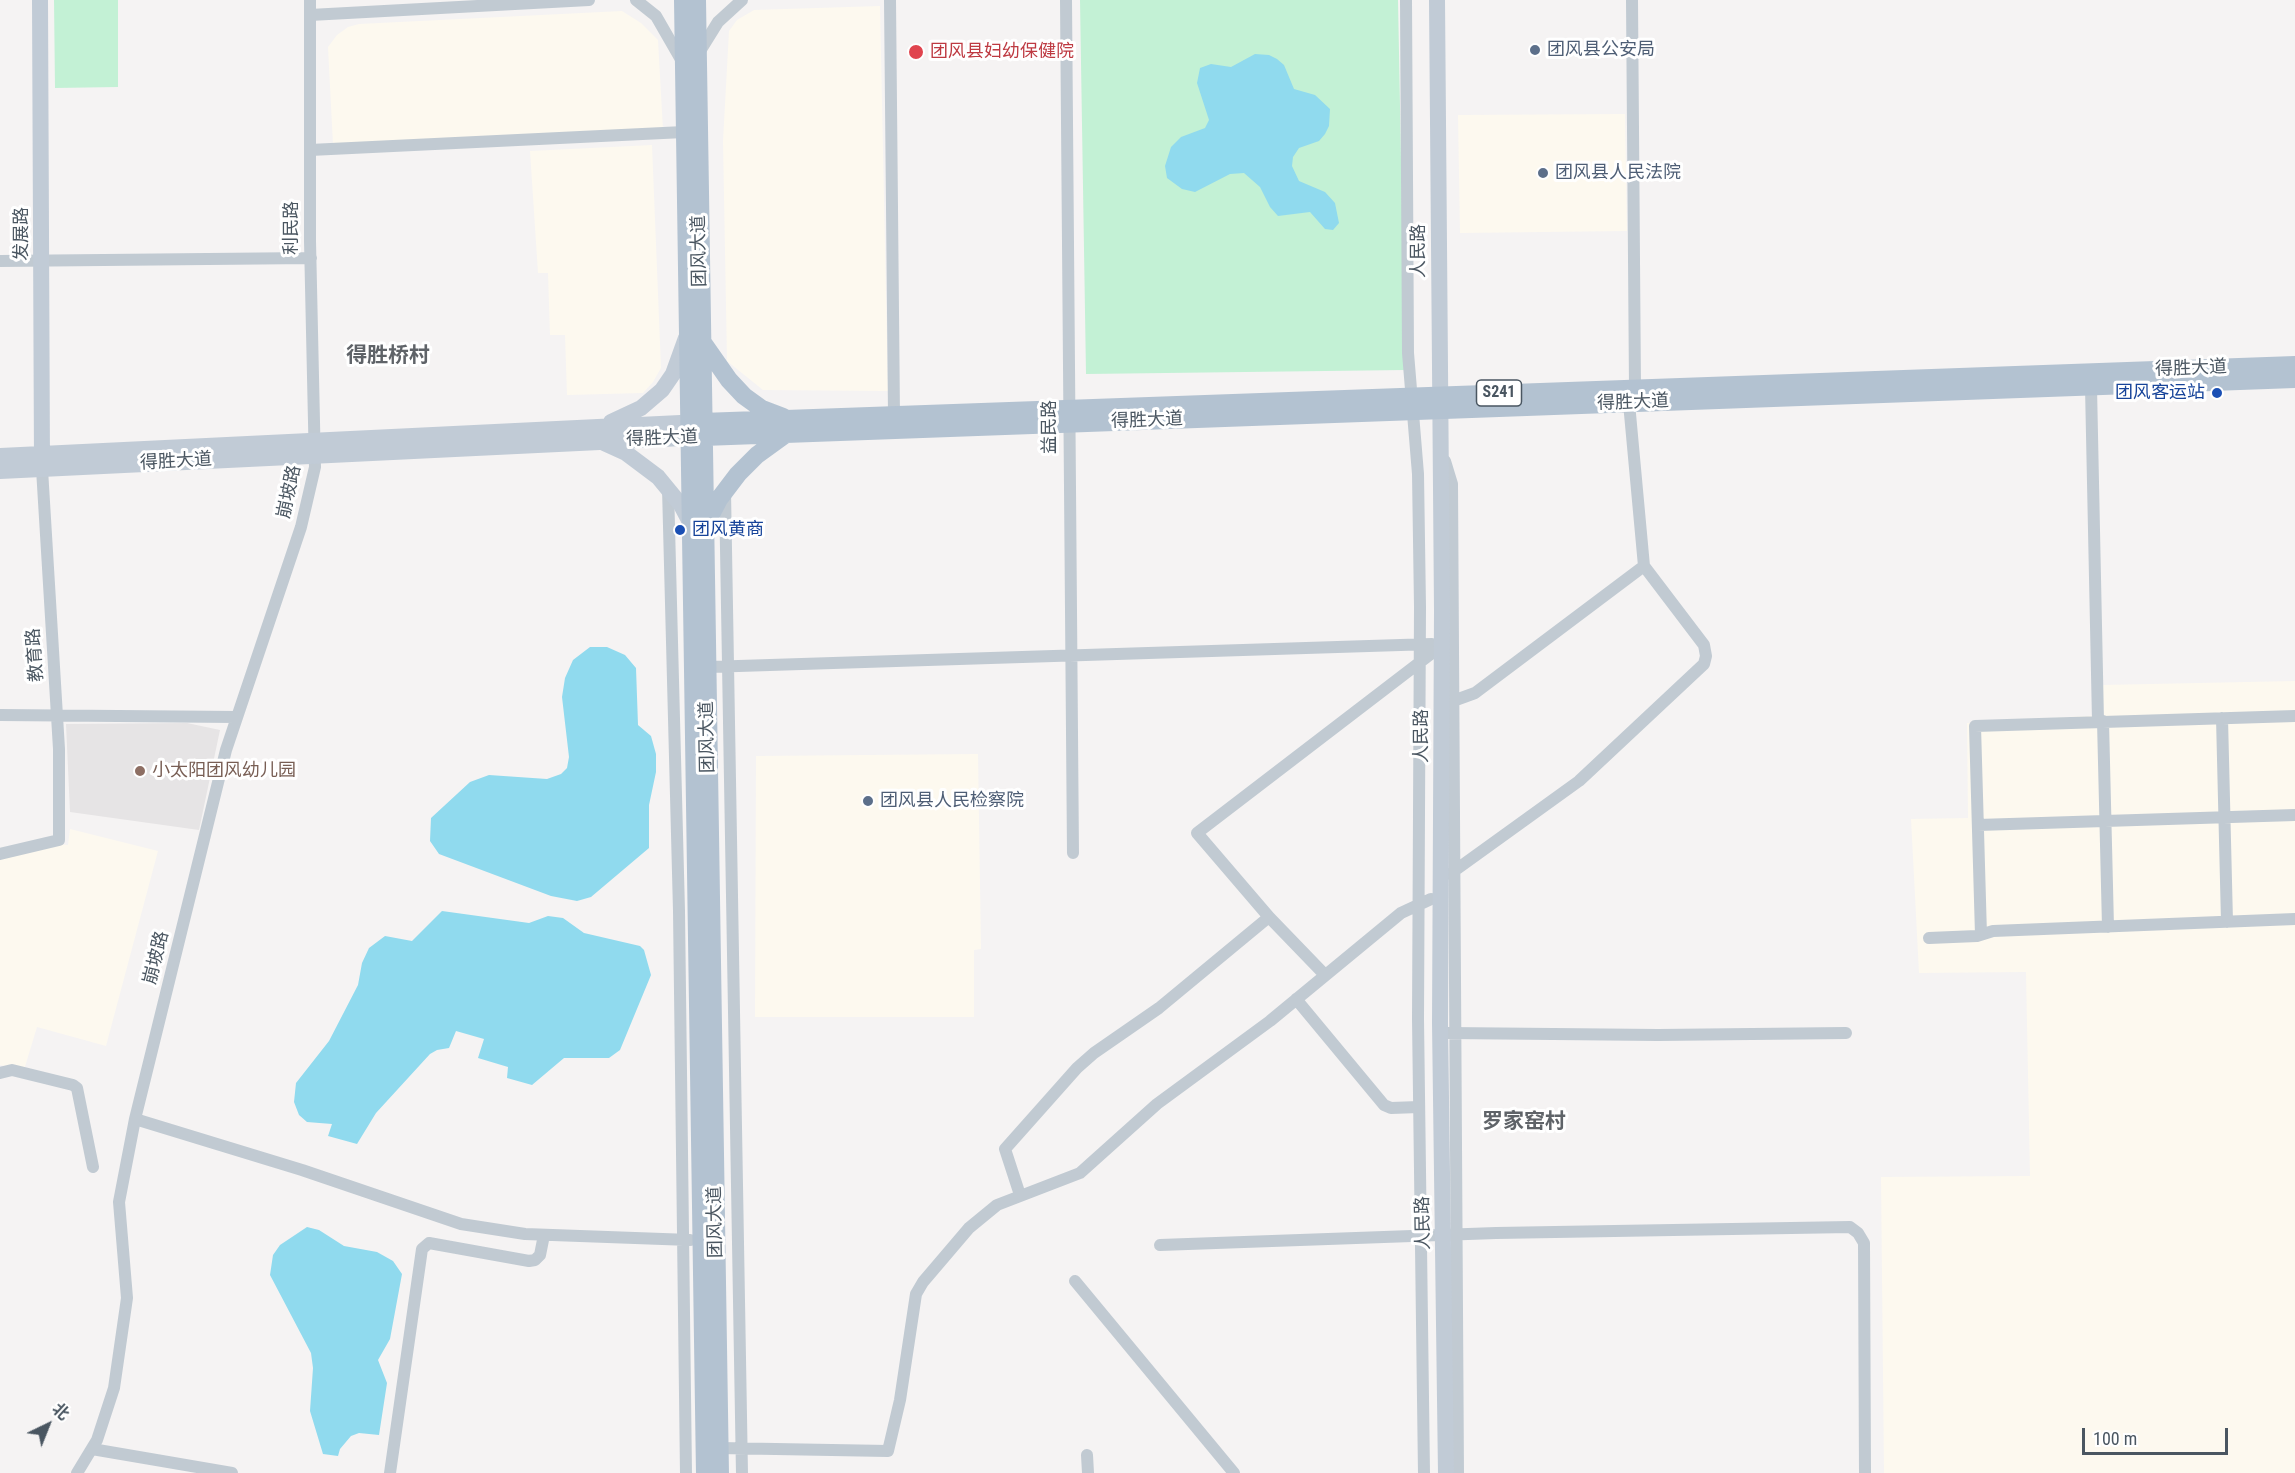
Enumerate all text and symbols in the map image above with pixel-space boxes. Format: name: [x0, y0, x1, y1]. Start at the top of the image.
place label: 团风县公安局: [1547, 39, 1655, 61]
place label: 团风县妇幼保健院: [930, 41, 1074, 63]
marker: 团风县妇幼保健院: [907, 43, 925, 61]
marker: 团风县公安局: [1528, 43, 1542, 57]
place label: 团风县人民法院: [1555, 162, 1681, 184]
marker: 团风县人民法院: [1536, 166, 1550, 180]
street label: 利民路: [281, 201, 303, 255]
street label: 发展路: [11, 207, 33, 261]
street label: 团风大道: [689, 215, 711, 287]
street label: 人民路: [1408, 224, 1430, 278]
district label: 得胜桥村: [346, 344, 430, 370]
street label: 得胜大道: [2155, 357, 2227, 381]
road number: S241: [1476, 380, 1522, 406]
place label: 团风客运站: [2115, 382, 2205, 404]
marker: 团风客运站: [2210, 386, 2224, 400]
street label: 得胜大道: [1597, 391, 1669, 415]
street label: 益民路: [1039, 400, 1061, 454]
street label: 得胜大道: [1111, 409, 1183, 433]
street label: 得胜大道: [626, 427, 698, 451]
street label: 得胜大道: [139, 449, 213, 475]
street label: 崩坡路: [274, 463, 306, 521]
place label: 团风黄商: [692, 519, 764, 541]
marker: 团风黄商: [673, 523, 687, 537]
street label: 教育路: [23, 627, 49, 683]
street label: 团风大道: [697, 701, 719, 773]
street label: 人民路: [1411, 709, 1433, 763]
place label: 小太阳团风幼儿园: [152, 760, 296, 782]
marker: 小太阳团风幼儿园: [133, 764, 147, 778]
place label: 团风县人民检察院: [880, 790, 1024, 812]
marker: 团风县人民检察院: [861, 794, 875, 808]
street label: 崩坡路: [140, 929, 174, 987]
district label: 罗家窑村: [1482, 1110, 1566, 1136]
street label: 团风大道: [705, 1186, 727, 1258]
street label: 人民路: [1413, 1196, 1435, 1250]
north arrow: [18, 1395, 78, 1455]
text: 北: [48, 1399, 73, 1424]
scale bar: [2085, 1416, 2230, 1454]
text: 100 m: [2093, 1428, 2137, 1449]

